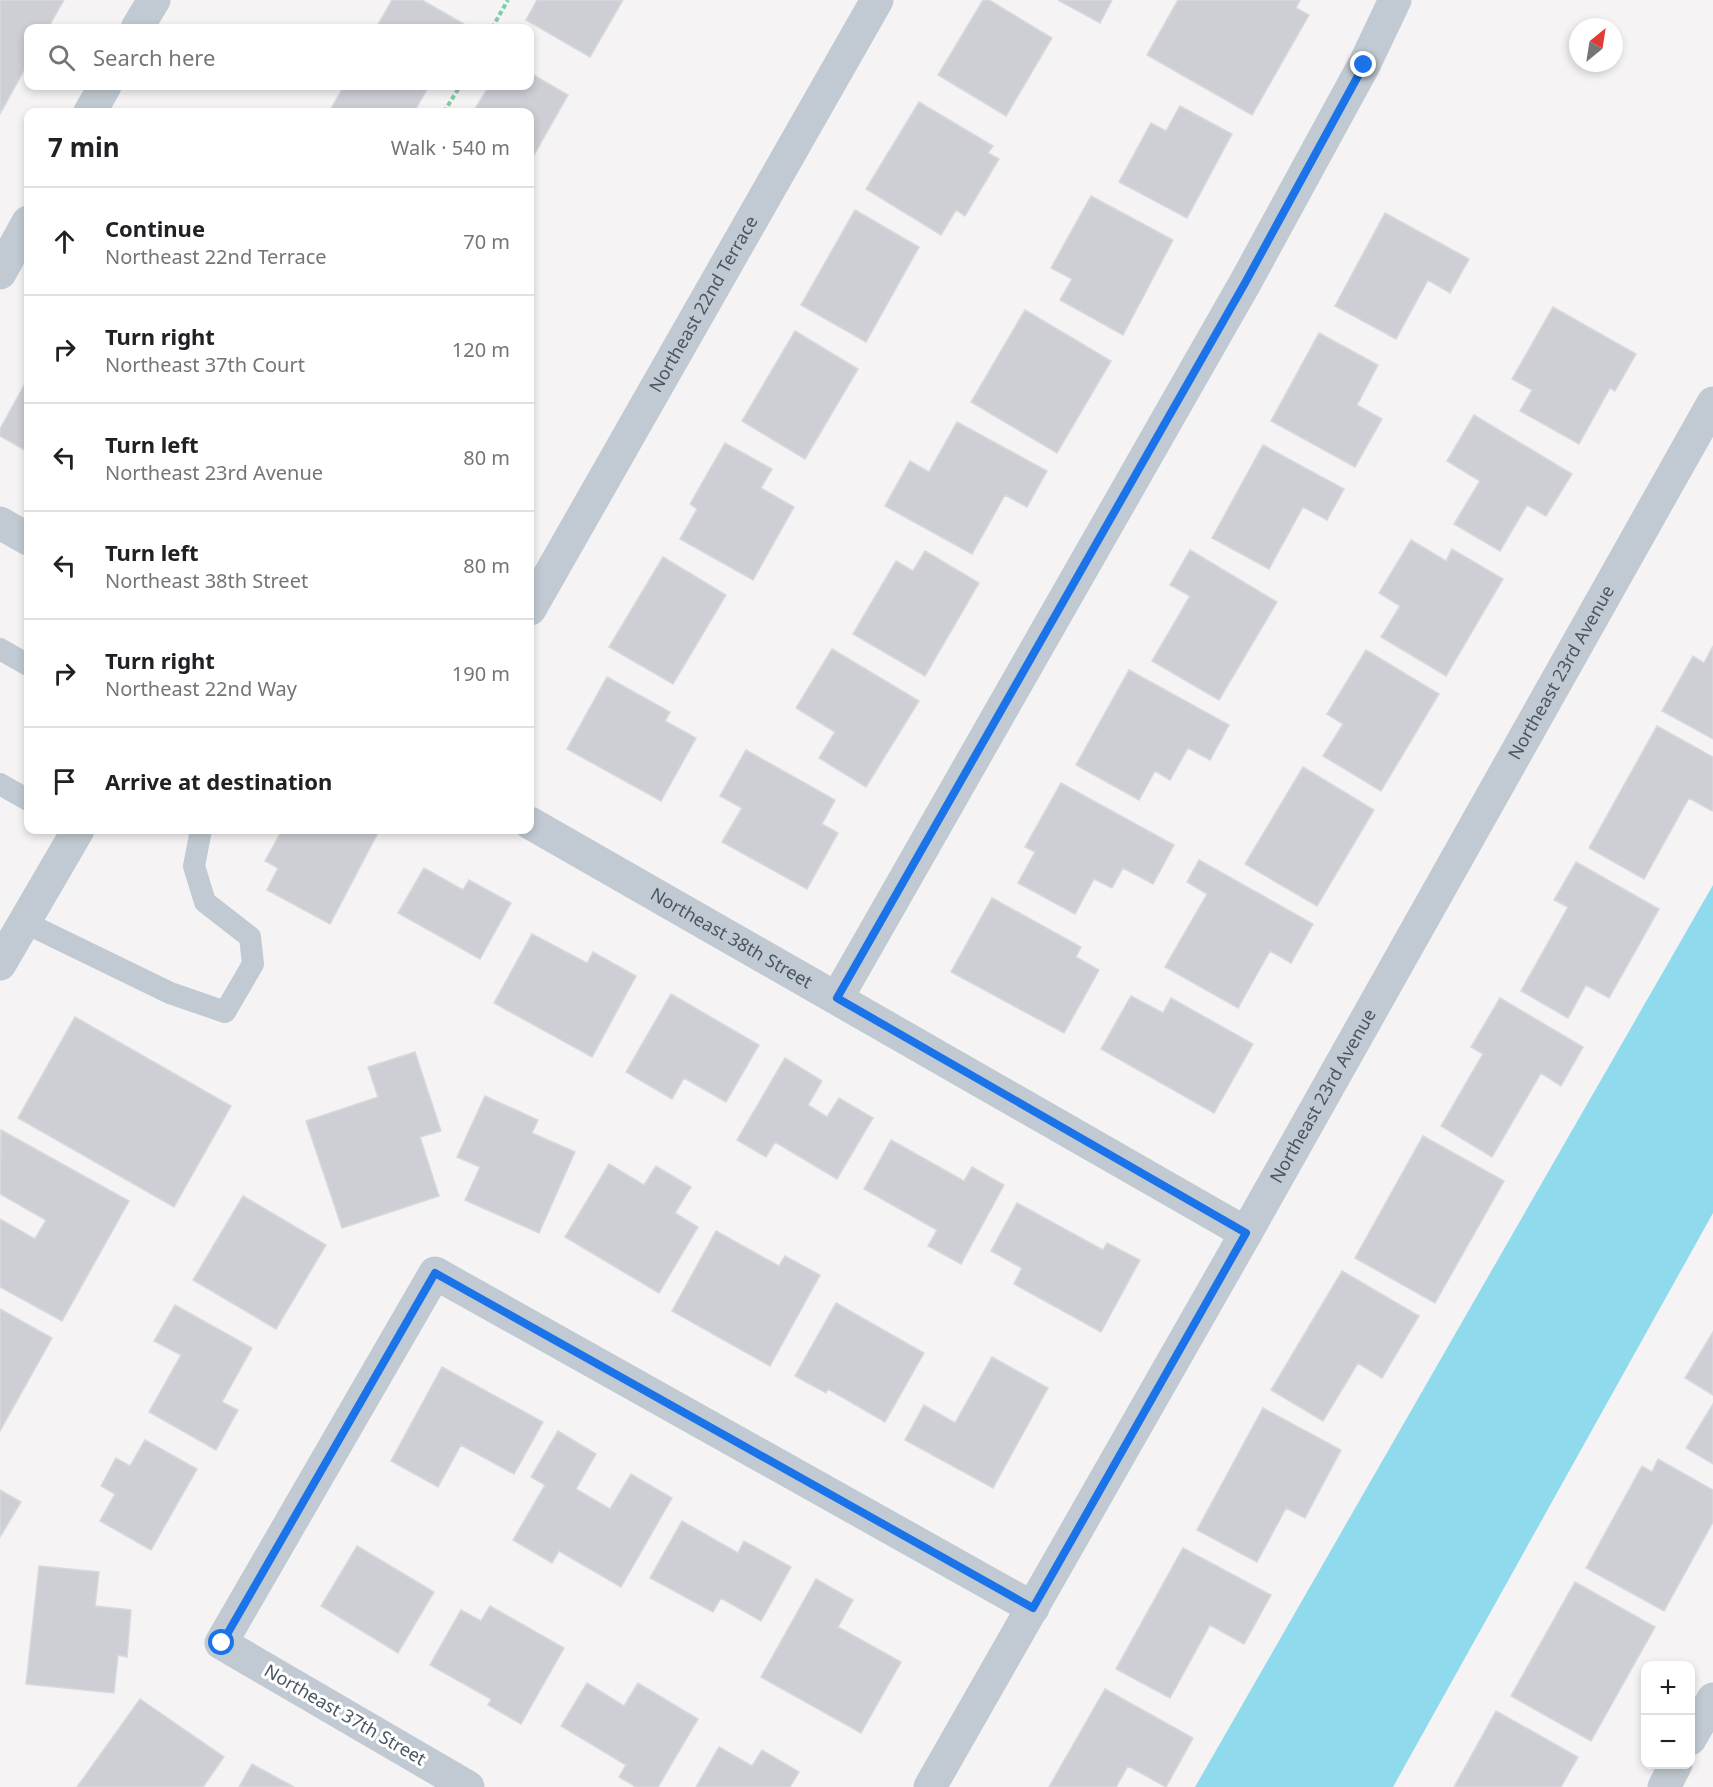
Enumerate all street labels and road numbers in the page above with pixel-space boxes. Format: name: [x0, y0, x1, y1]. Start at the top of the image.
street label: Northeast 22nd Terrace: [643, 211, 763, 396]
street label: Northeast 23rd Avenue: [1502, 580, 1619, 763]
street label: Northeast 38th Street: [646, 882, 818, 994]
street label: Northeast 23rd Avenue: [1264, 1004, 1381, 1187]
street label: Northeast 37th Street: [260, 1658, 431, 1770]

